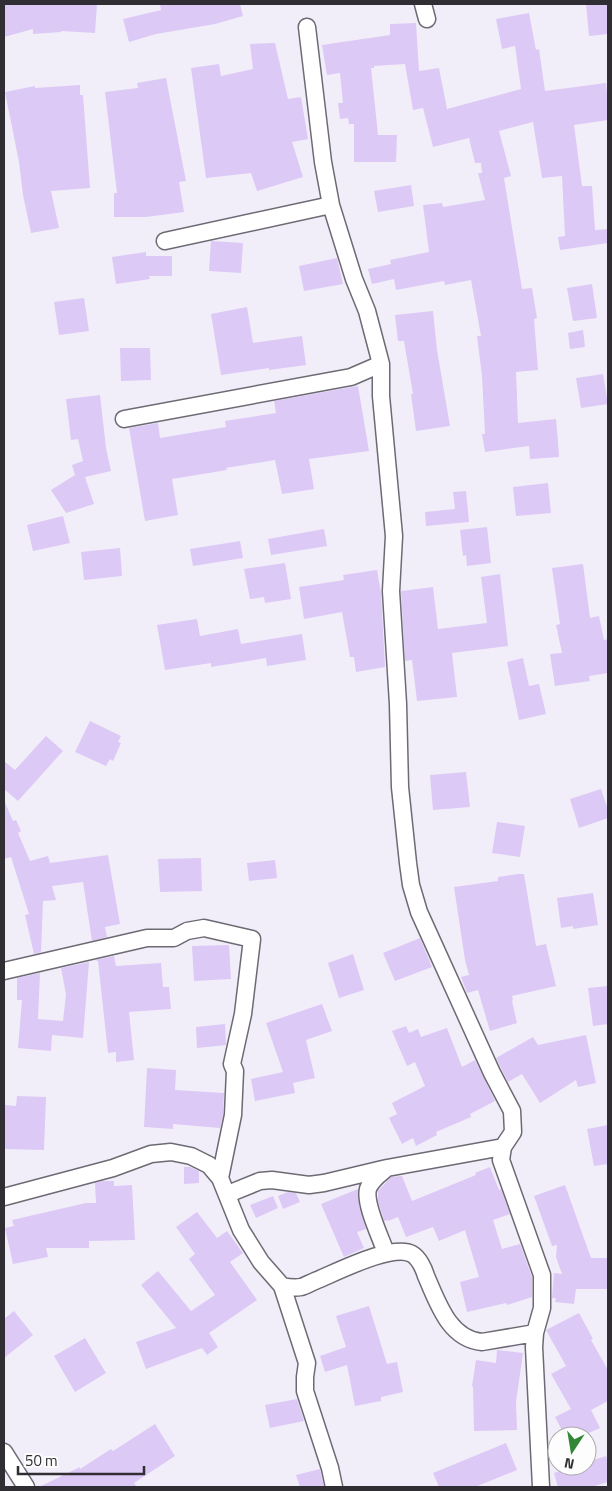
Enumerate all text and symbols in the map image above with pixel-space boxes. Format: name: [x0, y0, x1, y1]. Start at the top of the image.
north arrow: [547, 1426, 597, 1476]
scale bar: [18, 1444, 144, 1476]
text: 50 m: [25, 1449, 58, 1472]
text: N: [562, 1453, 576, 1475]

